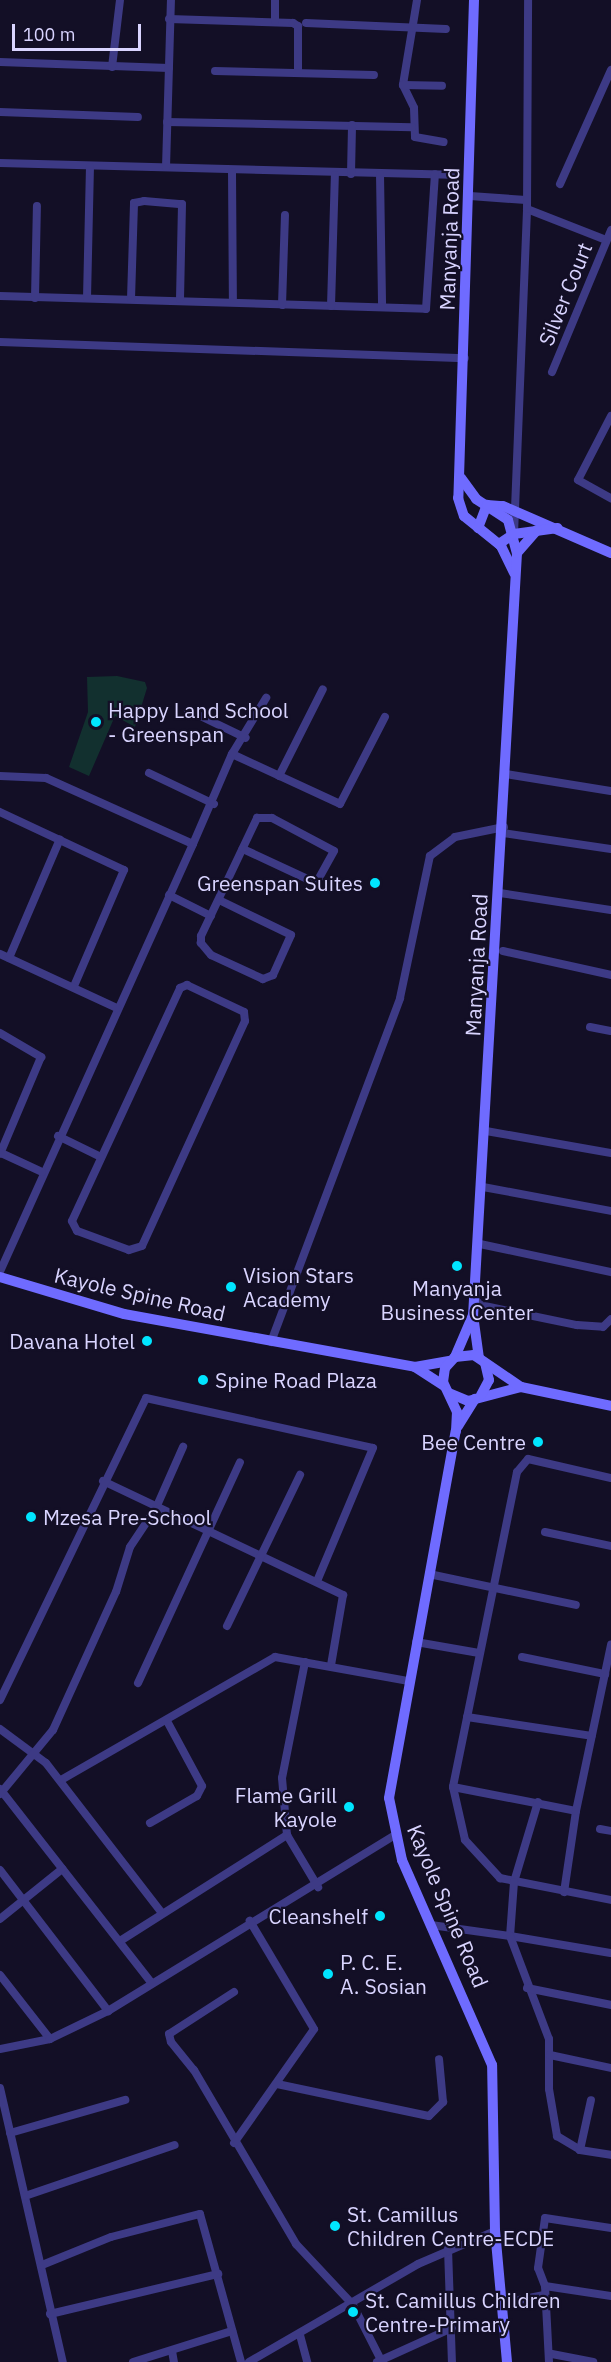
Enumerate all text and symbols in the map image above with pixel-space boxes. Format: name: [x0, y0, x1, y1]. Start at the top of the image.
scale bar: [15, 12, 144, 50]
text: 100 m: [23, 23, 75, 46]
street label: Manyanja Road: [434, 167, 464, 311]
street label: Silver Court: [533, 239, 597, 349]
place label: Happy Land School - Greenspan: [108, 697, 288, 747]
marker: Happy Land School - Greenspan: [89, 715, 103, 729]
place label: Greenspan Suites: [197, 870, 363, 896]
marker: Greenspan Suites: [368, 876, 382, 890]
street label: Manyanja Road: [460, 893, 492, 1037]
marker: Manyanja Business Center: [450, 1259, 464, 1273]
street label: Kayole Spine Road: [52, 1262, 228, 1326]
place label: Vision Stars Academy: [243, 1262, 354, 1312]
place label: Manyanja Business Center: [381, 1275, 533, 1325]
marker: Vision Stars Academy: [224, 1280, 238, 1294]
place label: Davana Hotel: [9, 1328, 135, 1354]
marker: Davana Hotel: [140, 1334, 154, 1348]
place label: Spine Road Plaza: [215, 1367, 377, 1393]
marker: Spine Road Plaza: [196, 1373, 210, 1387]
place label: Bee Centre: [421, 1429, 526, 1455]
marker: Bee Centre: [531, 1435, 545, 1449]
place label: Mzesa Pre-School: [43, 1504, 211, 1530]
marker: Mzesa Pre-School: [24, 1510, 38, 1524]
place label: Flame Grill Kayole: [235, 1782, 337, 1832]
marker: Flame Grill Kayole: [342, 1800, 356, 1814]
street label: Kayole Spine Road: [402, 1821, 494, 1991]
place label: Cleanshelf: [268, 1903, 368, 1929]
marker: Cleanshelf: [373, 1909, 387, 1923]
place label: P. C. E. A. Sosian: [340, 1949, 427, 1999]
marker: P. C. E. A. Sosian: [321, 1967, 335, 1981]
place label: St. Camillus Children Centre-ECDE: [347, 2201, 554, 2251]
marker: St. Camillus Children Centre-ECDE: [328, 2219, 342, 2233]
place label: St. Camillus Children Centre-Primary: [365, 2287, 561, 2337]
marker: St. Camillus Children Centre-Primary: [346, 2305, 360, 2319]

